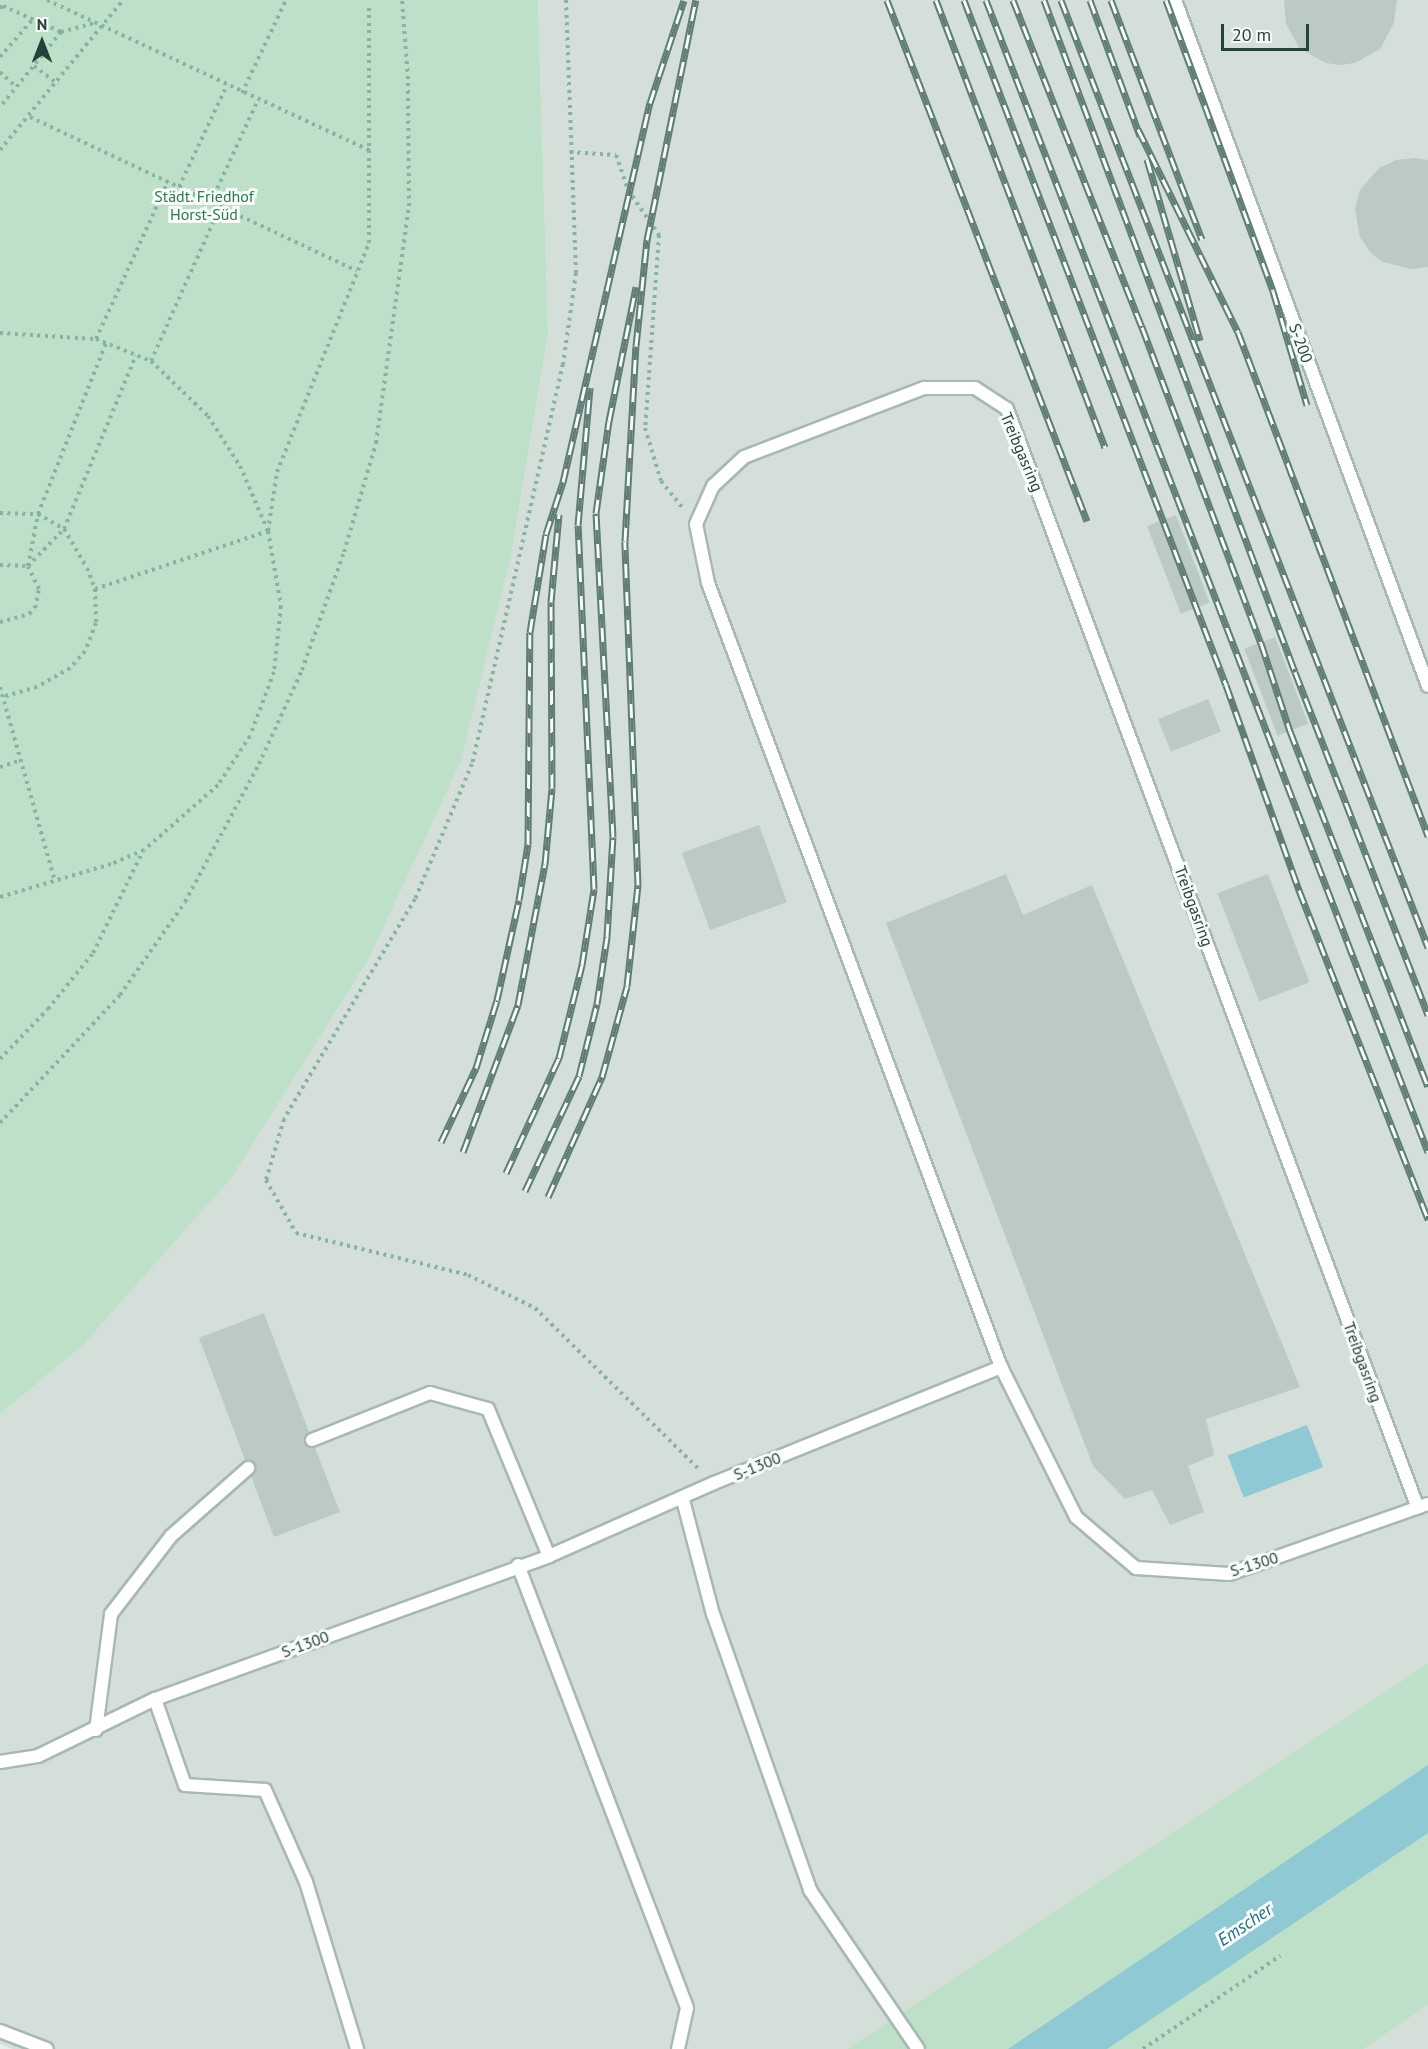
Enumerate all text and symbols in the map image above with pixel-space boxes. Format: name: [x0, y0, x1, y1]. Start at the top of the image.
north arrow: [12, 12, 72, 72]
scale bar: [1224, 12, 1312, 50]
text: N: [37, 14, 47, 34]
text: 20 m: [1232, 23, 1271, 46]
park label: Städt. Friedhof Horst-Süd: [154, 186, 254, 224]
street label: S-200: [1285, 321, 1317, 365]
street label: Treibgasring: [997, 410, 1047, 494]
street label: Treibgasring: [1171, 863, 1217, 949]
street label: Treibgasring: [1340, 1319, 1386, 1405]
street label: S-1300: [731, 1448, 783, 1484]
street label: S-1300: [1228, 1548, 1280, 1580]
street label: S-1300: [279, 1627, 331, 1661]
water label: Emscher: [1214, 1899, 1276, 1951]

